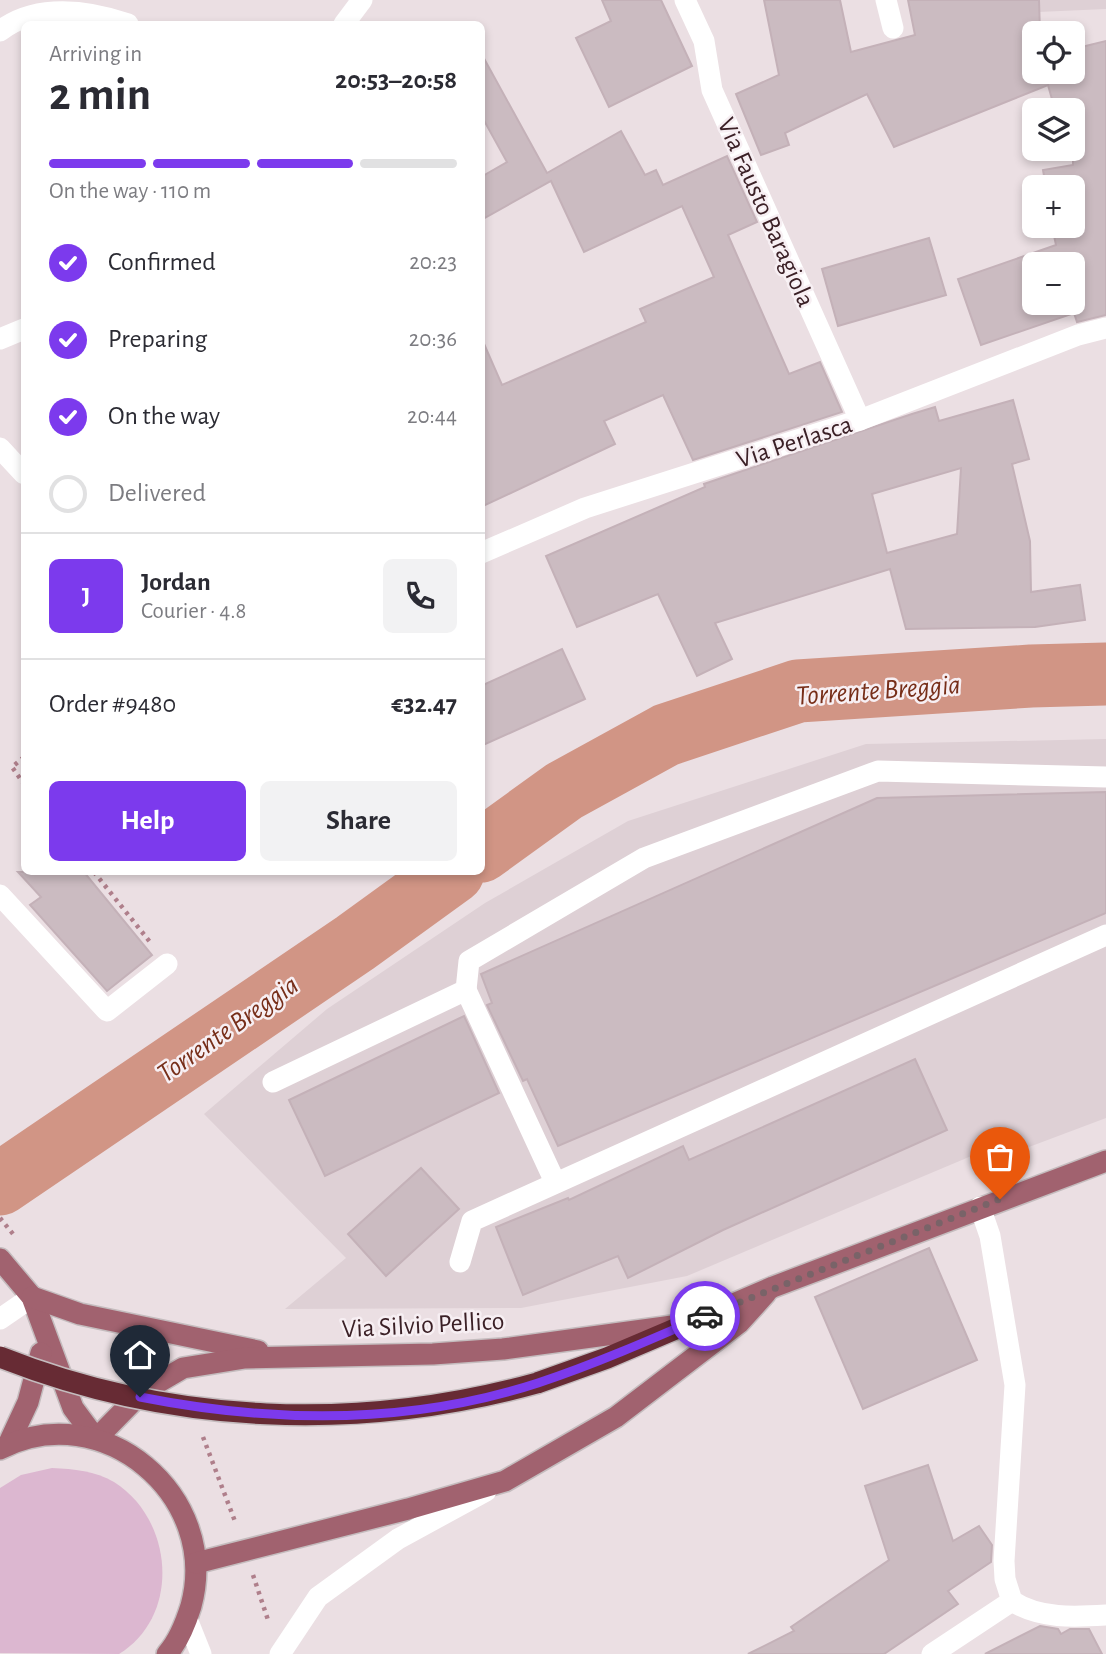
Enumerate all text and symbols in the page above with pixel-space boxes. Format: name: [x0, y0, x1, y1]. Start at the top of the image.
map controls: [1022, 21, 1085, 315]
button: locate: [1022, 21, 1085, 84]
text: Arriving in: [49, 43, 142, 66]
text: 20:53–20:58: [335, 67, 457, 93]
text: 2 min: [49, 72, 151, 118]
button: layers: [1022, 98, 1085, 161]
street label: Via Fausto Baragiola: [713, 114, 819, 311]
button: +: [1022, 175, 1085, 238]
text: On the way · 110 m: [49, 180, 211, 203]
icon: check: [49, 244, 87, 282]
text: Confirmed: [108, 249, 216, 275]
text: 20:23: [409, 251, 457, 274]
button: −: [1022, 252, 1085, 315]
icon: check: [49, 321, 87, 359]
text: Preparing: [108, 326, 207, 352]
text: 20:36: [409, 328, 457, 351]
icon: check: [49, 398, 87, 436]
text: On the way: [108, 403, 220, 429]
text: 20:44: [407, 405, 457, 428]
street label: Via Perlasca: [733, 411, 855, 473]
text: Delivered: [108, 480, 206, 506]
button: phone: [383, 559, 457, 633]
text: Jordan: [141, 569, 211, 595]
text: J: [82, 583, 90, 609]
text: Courier · 4.8: [141, 600, 246, 623]
water label: Torrente Breggia: [795, 671, 961, 711]
text: Order #9480: [49, 691, 176, 717]
text: €32.47: [391, 691, 457, 717]
button: Help: [49, 781, 246, 861]
button: Share: [260, 781, 457, 861]
water label: Torrente Breggia: [153, 971, 304, 1088]
pin: [970, 1127, 1030, 1199]
icon: bag: [981, 1138, 1019, 1176]
courier: [670, 1281, 740, 1351]
icon: car: [686, 1297, 724, 1335]
street label: Via Silvio Pellico: [341, 1308, 505, 1342]
pin: [110, 1325, 170, 1397]
icon: home: [121, 1336, 159, 1374]

